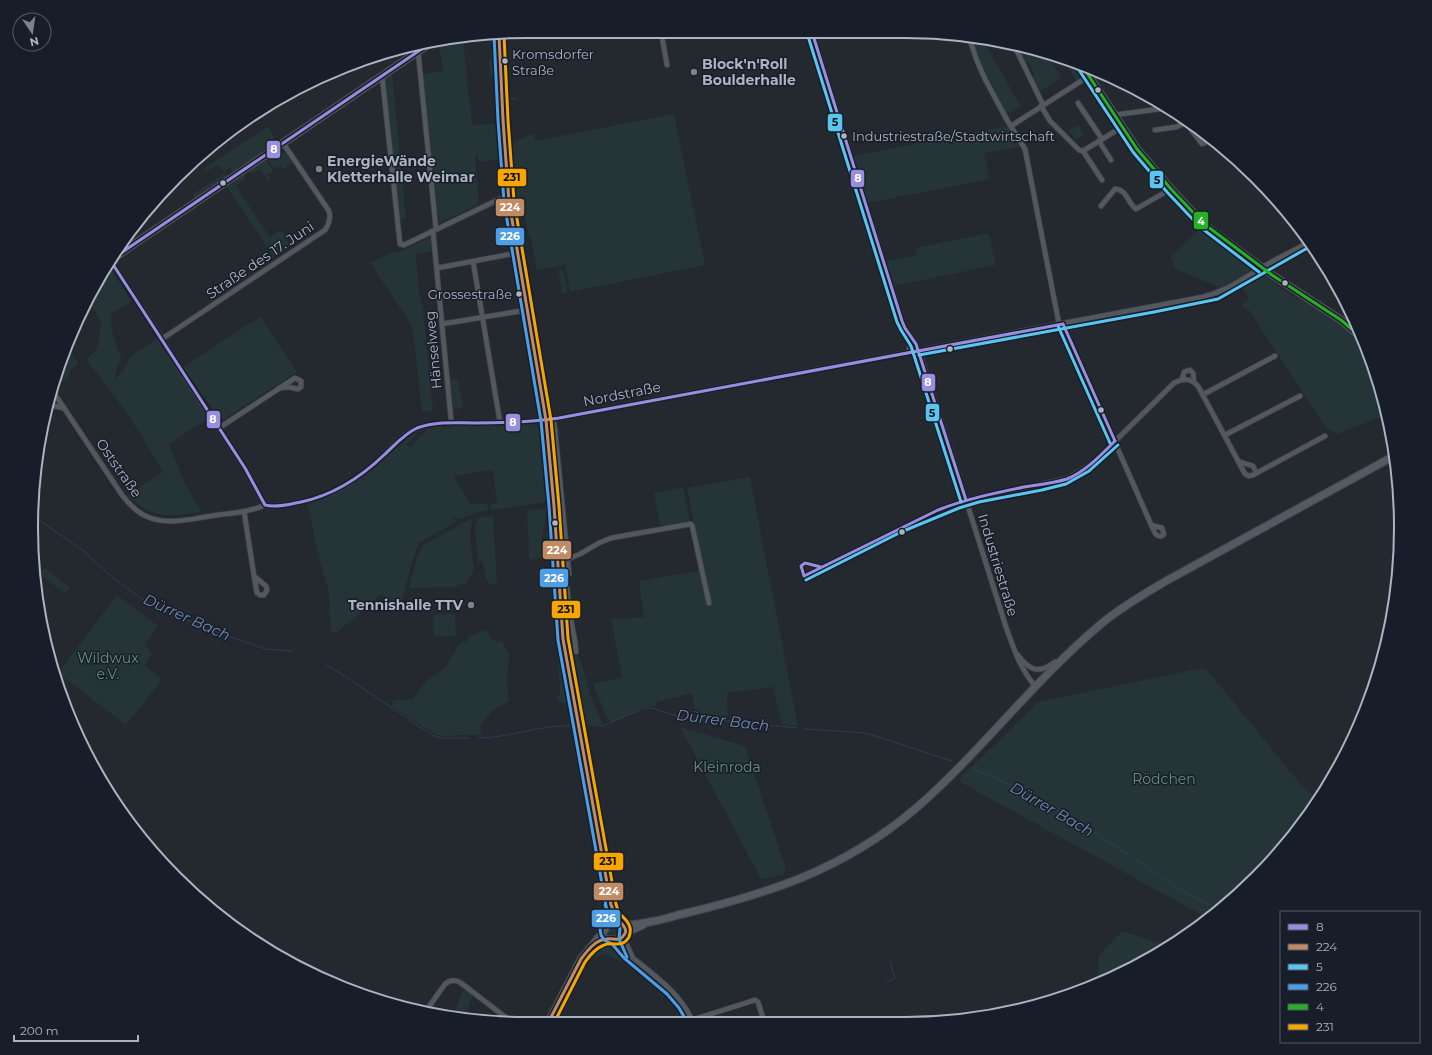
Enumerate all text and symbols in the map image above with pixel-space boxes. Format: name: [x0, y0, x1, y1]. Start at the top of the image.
north arrow: [12, 12, 52, 52]
text: N: [28, 34, 40, 50]
place label: Kromsdorfer Straße: [512, 46, 594, 78]
place label: Block'n'Roll Boulderhalle: [702, 55, 796, 89]
marker: Kromsdorfer Straße: [500, 56, 510, 66]
marker: Block'n'Roll Boulderhalle: [689, 67, 699, 77]
unlabelled marker: [1093, 85, 1103, 95]
line badge: 5: [827, 113, 843, 132]
text: 5: [832, 115, 839, 129]
place label: Industriestraße/Stadtwirtschaft: [852, 128, 1055, 144]
marker: Industriestraße/Stadtwirtschaft: [839, 131, 849, 141]
line badge: 8: [266, 140, 281, 159]
text: 8: [270, 142, 278, 156]
place label: EnergieWände Kletterhalle Weimar: [327, 152, 474, 186]
marker: EnergieWände Kletterhalle Weimar: [314, 164, 324, 174]
line badge: 231: [497, 168, 527, 187]
line badge: 8: [850, 169, 865, 188]
text: 231: [503, 170, 521, 184]
line badge: 5: [1149, 170, 1164, 189]
text: 8: [854, 171, 862, 185]
text: 5: [1154, 173, 1161, 187]
unlabelled marker: [218, 178, 228, 188]
line badge: 224: [495, 198, 525, 217]
text: 224: [500, 200, 521, 214]
line badge: 4: [1193, 211, 1209, 230]
text: 4: [1197, 214, 1205, 228]
street label: Straße des 17. Juni: [203, 217, 317, 303]
line badge: 226: [495, 227, 525, 246]
text: 226: [500, 229, 520, 243]
unlabelled marker: [1280, 278, 1290, 288]
place label: Grossestraße: [428, 286, 512, 302]
marker: Grossestraße: [514, 289, 524, 299]
street label: Hänselweg: [421, 310, 445, 390]
unlabelled marker: [945, 344, 955, 354]
line badge: 8: [921, 373, 936, 392]
text: 8: [924, 375, 932, 389]
street label: Nordstraße: [582, 378, 662, 410]
line badge: 5: [925, 403, 940, 422]
unlabelled marker: [1096, 405, 1106, 415]
text: 5: [929, 406, 936, 420]
line badge: 8: [206, 410, 221, 429]
text: 8: [209, 412, 217, 426]
line badge: 8: [505, 413, 521, 432]
text: 8: [509, 415, 517, 429]
street label: Oststraße: [92, 435, 146, 501]
street label: Industriestraße: [974, 511, 1022, 619]
unlabelled marker: [550, 518, 560, 528]
unlabelled marker: [897, 527, 907, 537]
line badge: 224: [542, 540, 572, 560]
text: 224: [547, 543, 568, 557]
line badge: 226: [539, 568, 569, 588]
text: 226: [544, 571, 564, 585]
water label: Dürrer Bach: [141, 589, 233, 645]
place label: Tennishalle TTV: [348, 596, 464, 614]
marker: Tennishalle TTV: [466, 600, 476, 610]
line badge: 231: [551, 600, 581, 619]
text: 231: [557, 602, 575, 616]
park label: Wildwux e.V.: [77, 649, 139, 683]
water label: Dürrer Bach: [676, 705, 770, 735]
park label: Kleinroda: [693, 758, 761, 776]
park label: Rödchen: [1132, 770, 1196, 788]
water label: Dürrer Bach: [1007, 777, 1097, 841]
line badge: 231: [593, 852, 624, 871]
text: 231: [599, 854, 617, 868]
line badge: 224: [593, 882, 624, 901]
text: 224: [599, 884, 620, 898]
line badge: 226: [591, 909, 621, 928]
text: 226: [596, 911, 616, 925]
legend: [1280, 911, 1420, 1043]
text: 8: [1316, 919, 1324, 934]
text: 224: [1316, 939, 1337, 954]
text: 5: [1316, 959, 1323, 974]
text: 226: [1316, 979, 1337, 994]
text: 4: [1316, 999, 1324, 1014]
scale bar: [14, 1017, 138, 1043]
text: 231: [1316, 1019, 1334, 1034]
text: 200 m: [20, 1023, 59, 1038]

